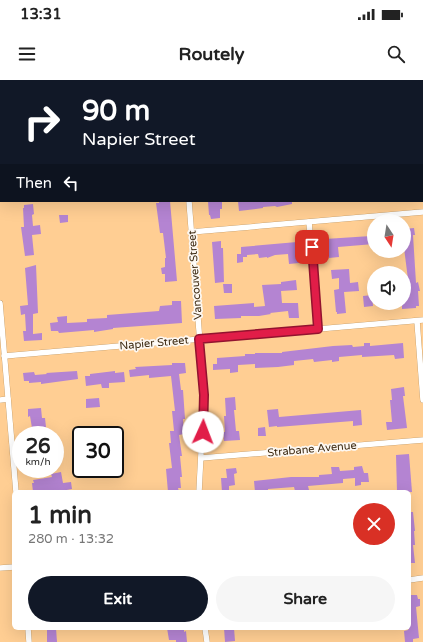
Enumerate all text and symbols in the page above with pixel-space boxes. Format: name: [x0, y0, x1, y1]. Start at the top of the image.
text: 13:31: [20, 5, 62, 23]
icon: menu: [16, 43, 38, 65]
text: Routely: [179, 43, 244, 65]
icon: search: [385, 43, 407, 65]
text: 90 m: [82, 94, 150, 128]
icon: right: [16, 96, 68, 148]
text: Napier Street: [82, 128, 196, 150]
icon: left: [60, 172, 82, 194]
text: Then: [16, 174, 52, 192]
north arrow: [367, 214, 411, 258]
map controls: [367, 214, 411, 310]
street label: Vancouver Street: [185, 230, 205, 320]
pin: [295, 230, 329, 264]
icon: arrive: [301, 236, 323, 258]
button: sound: [367, 266, 411, 310]
street label: Napier Street: [119, 333, 189, 353]
position arrow: [182, 411, 224, 453]
speed limit sign: 30: [72, 426, 124, 478]
text: 26: [25, 435, 51, 459]
street label: Strabane Avenue: [267, 439, 357, 459]
text: km/h: [25, 456, 51, 468]
text: 1 min: [28, 501, 92, 530]
button: close: [353, 503, 395, 545]
text: 280 m · 13:32: [28, 531, 114, 547]
button: Exit: [28, 576, 208, 622]
button: Share: [216, 576, 395, 622]

